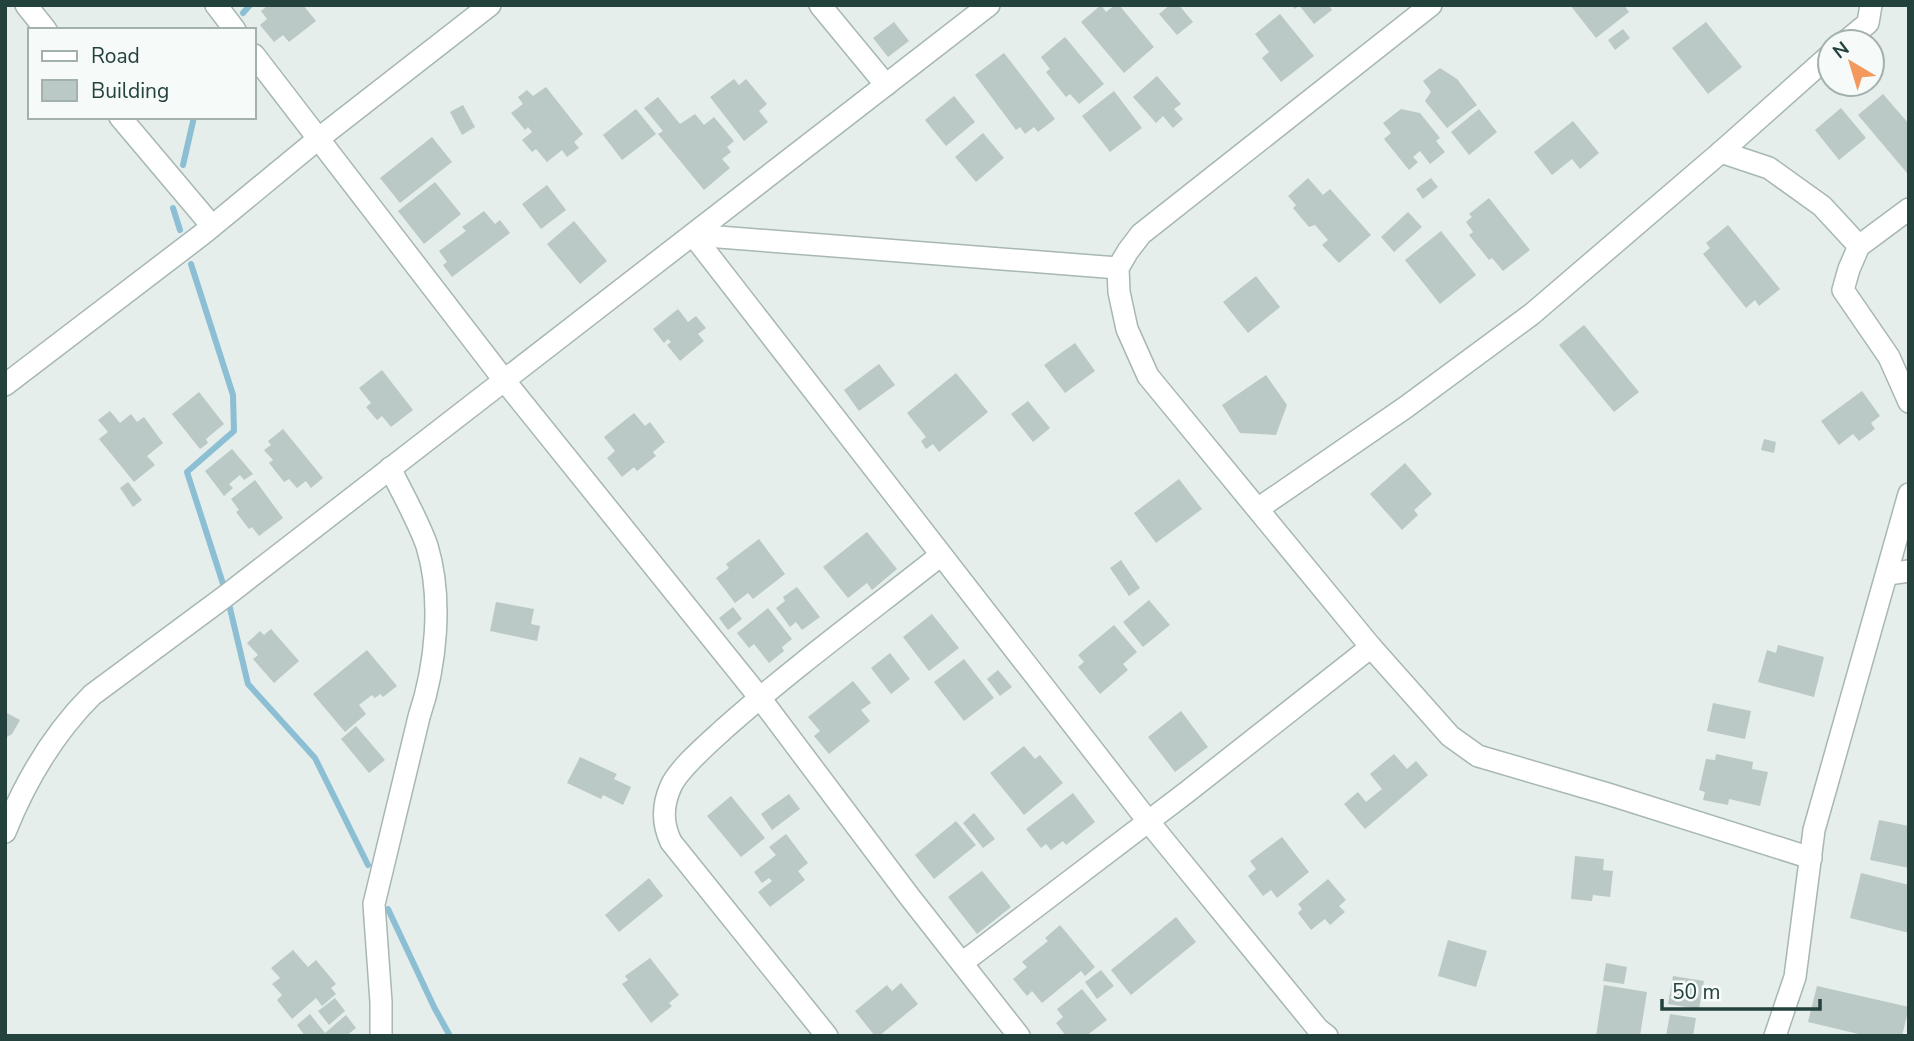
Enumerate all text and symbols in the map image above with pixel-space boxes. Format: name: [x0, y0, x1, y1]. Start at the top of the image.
legend: [28, 28, 256, 119]
north arrow: [1816, 28, 1886, 98]
text: N: [1828, 36, 1855, 65]
text: Road: [91, 42, 140, 70]
text: Building: [91, 77, 169, 105]
scale bar: [1662, 968, 1820, 1012]
text: 50 m: [1672, 978, 1721, 1006]

